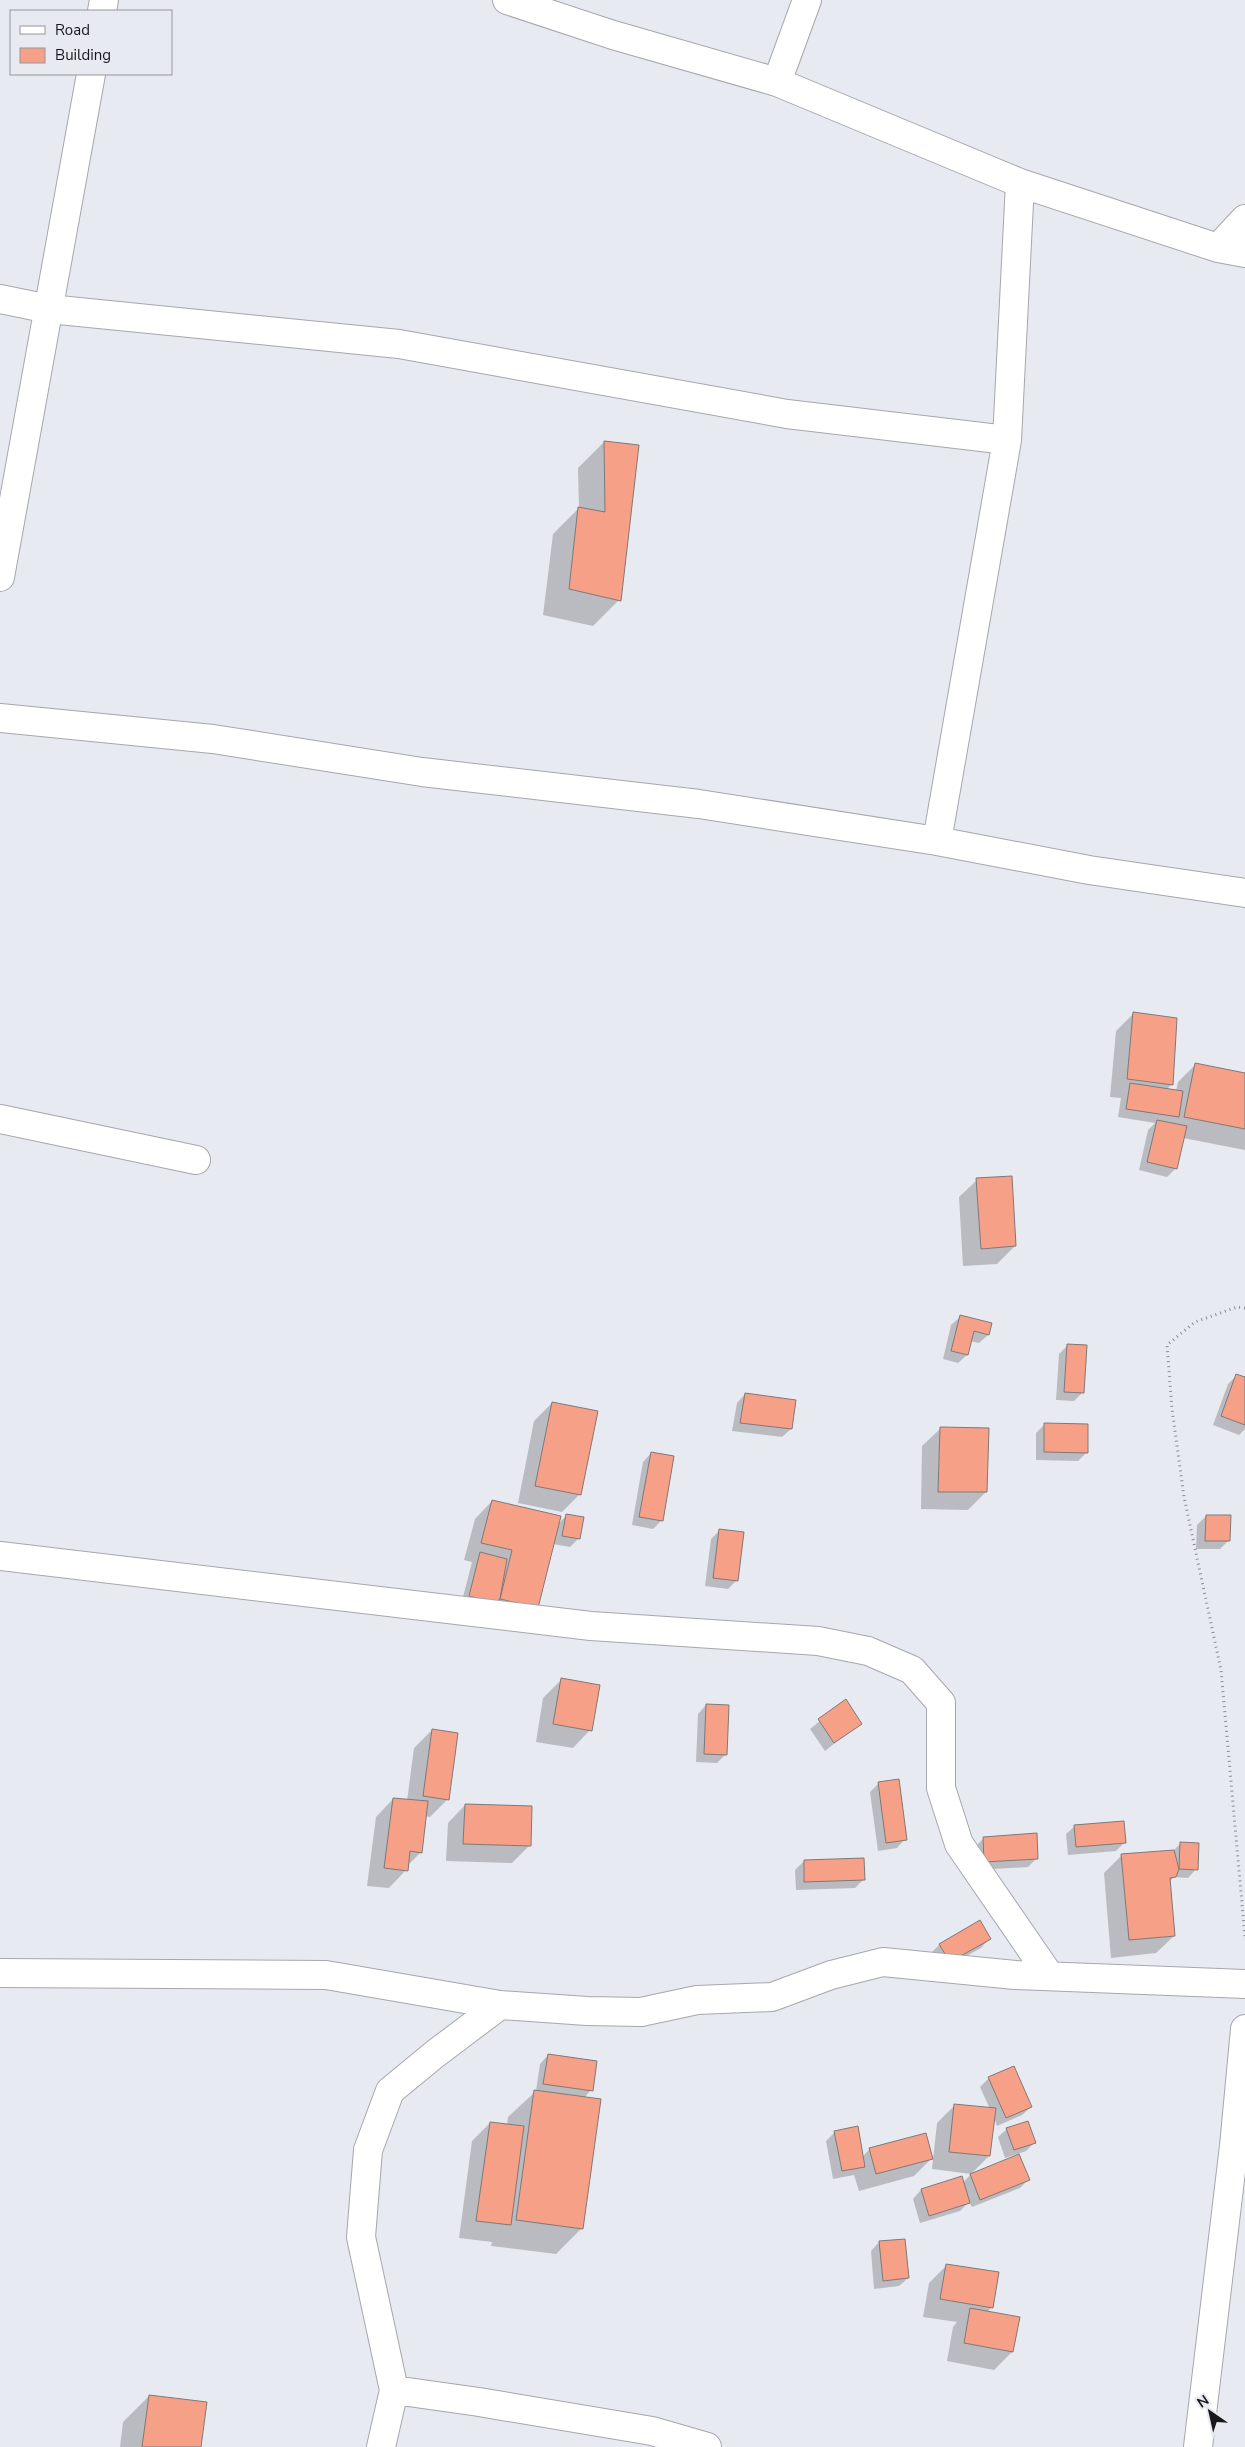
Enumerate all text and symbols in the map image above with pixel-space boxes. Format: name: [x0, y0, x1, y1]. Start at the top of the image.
legend: [10, 10, 172, 75]
text: Road: [55, 20, 90, 40]
text: Building: [55, 45, 111, 65]
north arrow: [1185, 2387, 1235, 2437]
text: N: [1193, 2391, 1213, 2412]

